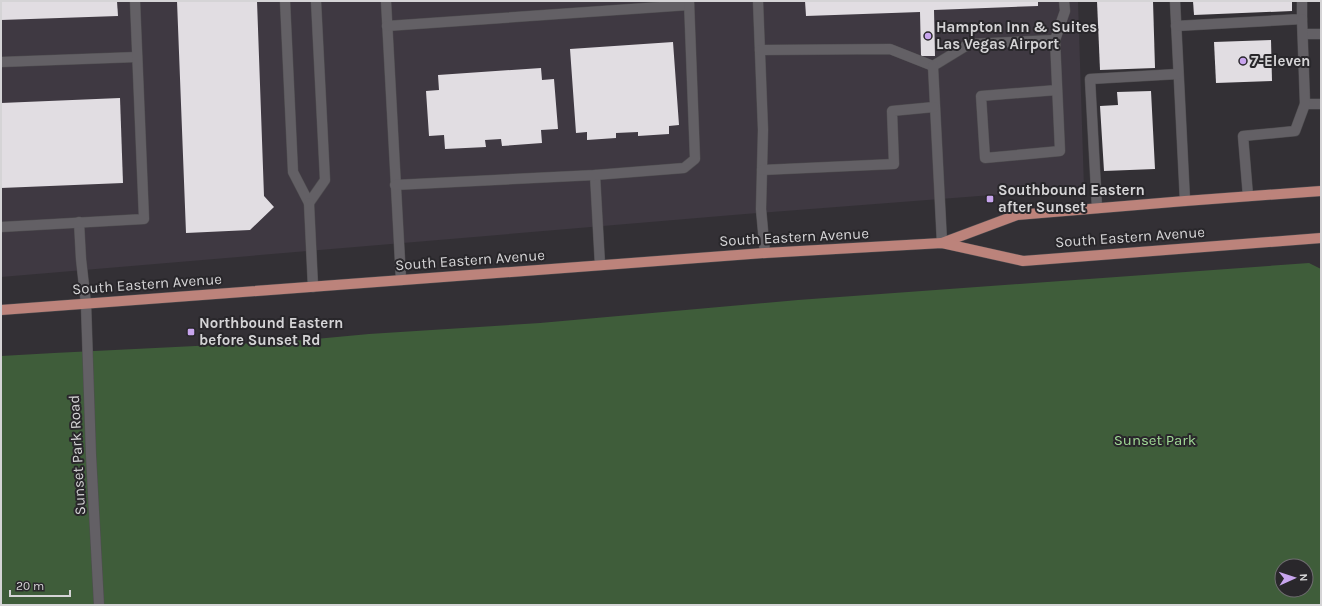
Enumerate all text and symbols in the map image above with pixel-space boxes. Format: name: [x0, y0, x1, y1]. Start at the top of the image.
place label: Hampton Inn & Suites Las Vegas Airport: [936, 18, 1097, 53]
marker: Hampton Inn & Suites Las Vegas Airport: [923, 31, 933, 41]
place label: 7-Eleven: [1251, 52, 1310, 70]
marker: 7-Eleven: [1238, 56, 1248, 66]
place label: Southbound Eastern after Sunset: [998, 181, 1145, 216]
marker: Southbound Eastern after Sunset: [985, 194, 995, 204]
street label: South Eastern Avenue: [1055, 223, 1205, 251]
street label: South Eastern Avenue: [719, 224, 869, 250]
street label: South Eastern Avenue: [395, 246, 545, 274]
street label: South Eastern Avenue: [72, 270, 222, 298]
place label: Northbound Eastern before Sunset Rd: [199, 314, 343, 349]
marker: Northbound Eastern before Sunset Rd: [186, 327, 196, 337]
street label: Sunset Park Road: [65, 394, 89, 516]
park label: Sunset Park: [1114, 431, 1196, 449]
north arrow: [1274, 558, 1314, 598]
scale bar: [10, 572, 70, 598]
text: N: [1297, 573, 1310, 582]
text: 20 m: [16, 579, 44, 593]

